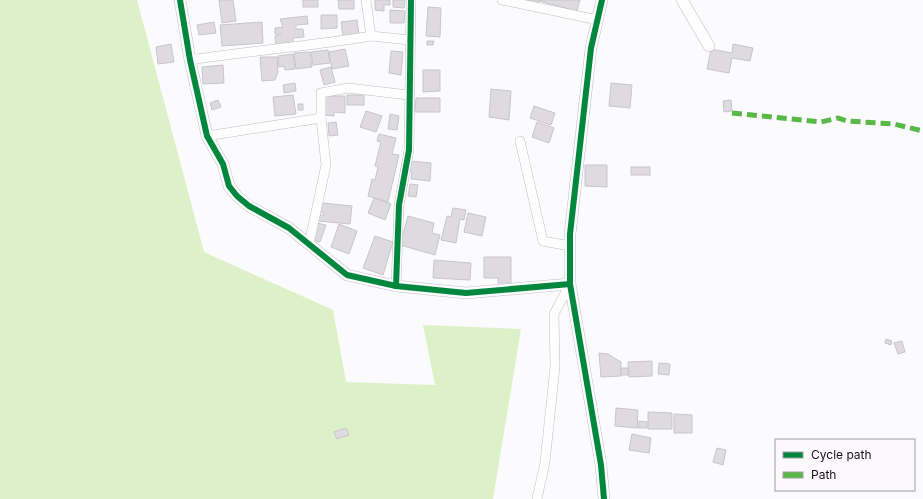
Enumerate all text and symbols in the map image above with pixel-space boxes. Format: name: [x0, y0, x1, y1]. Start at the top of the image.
legend: [775, 439, 915, 491]
text: Cycle path: [811, 447, 872, 462]
text: Path: [811, 467, 836, 482]

